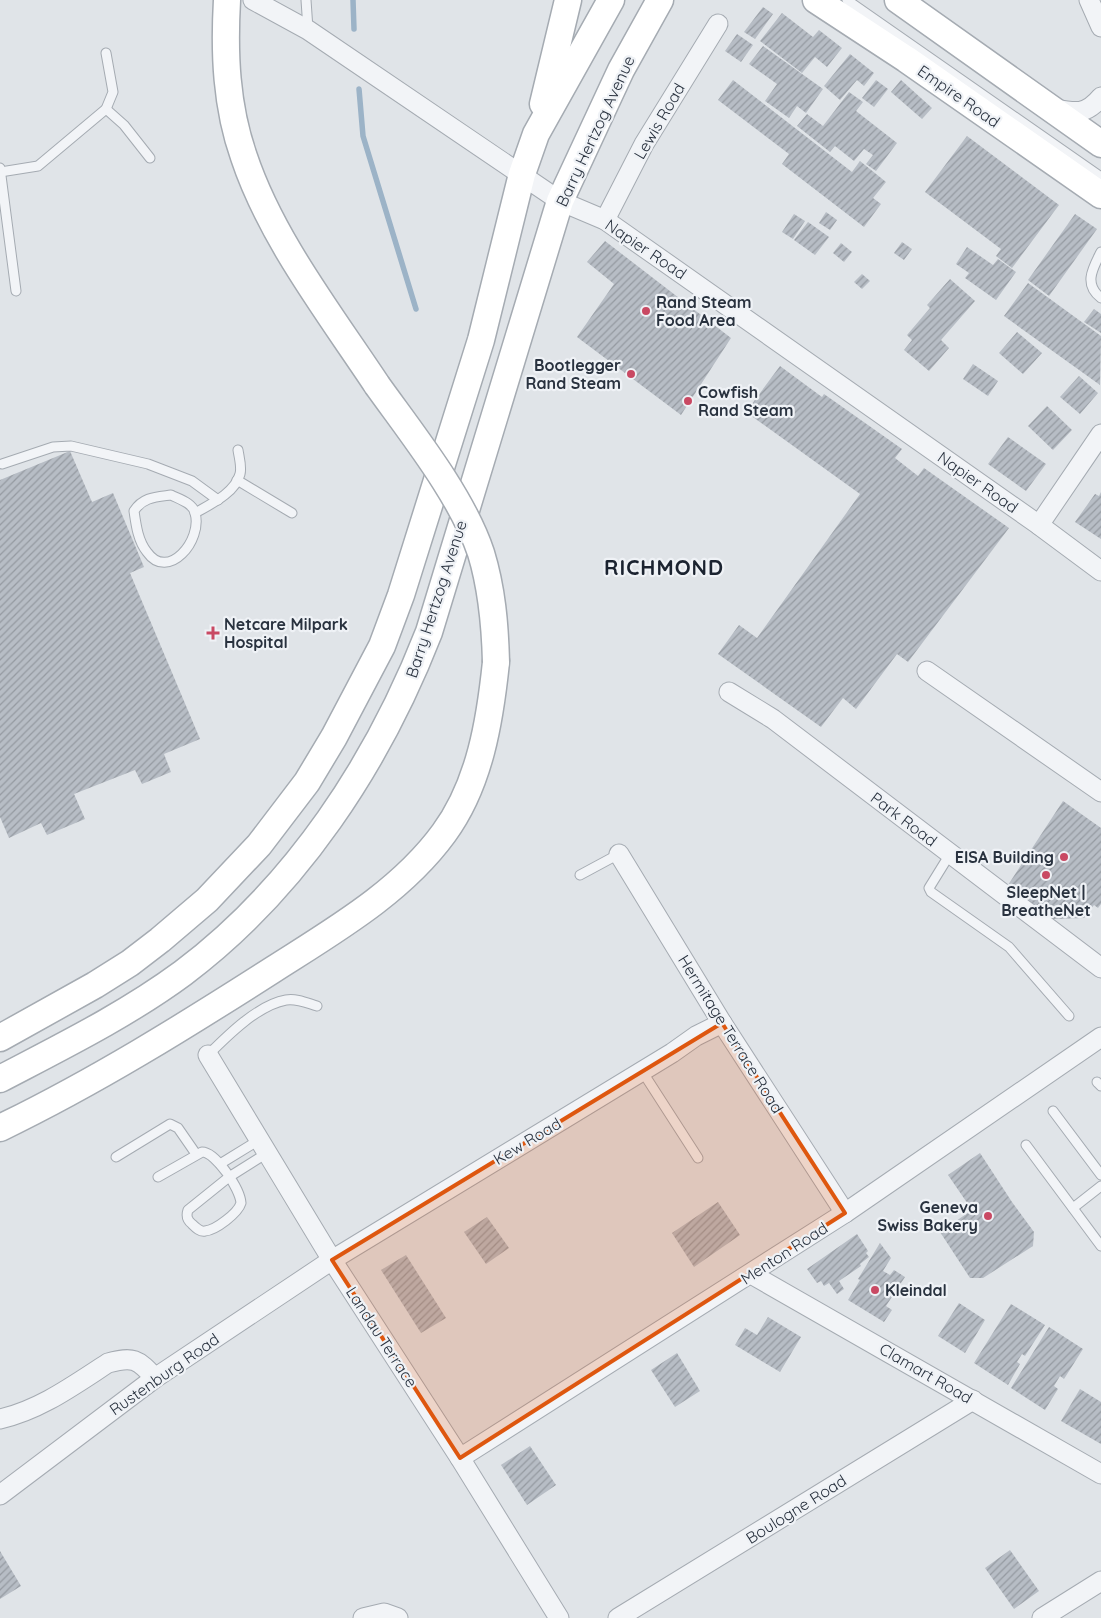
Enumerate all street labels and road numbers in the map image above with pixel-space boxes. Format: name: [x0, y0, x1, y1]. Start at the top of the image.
street label: Barry Hertzog Avenue: [551, 52, 639, 210]
street label: Empire Road: [914, 60, 1004, 132]
street label: Lewis Road: [629, 79, 689, 163]
street label: Napier Road: [602, 215, 690, 283]
street label: Napier Road: [934, 447, 1022, 517]
street label: Barry Hertzog Avenue: [401, 518, 471, 680]
street label: Park Road: [867, 788, 941, 850]
street label: Hermitage Terrace Road: [674, 951, 788, 1117]
street label: Kew Road: [489, 1113, 565, 1169]
street label: Menton Road: [737, 1217, 831, 1289]
street label: Landau Terrace: [342, 1283, 422, 1391]
street label: Rustenburg Road: [105, 1329, 223, 1419]
street label: Clamart Road: [876, 1338, 976, 1408]
street label: Boulogne Road: [742, 1470, 850, 1548]

